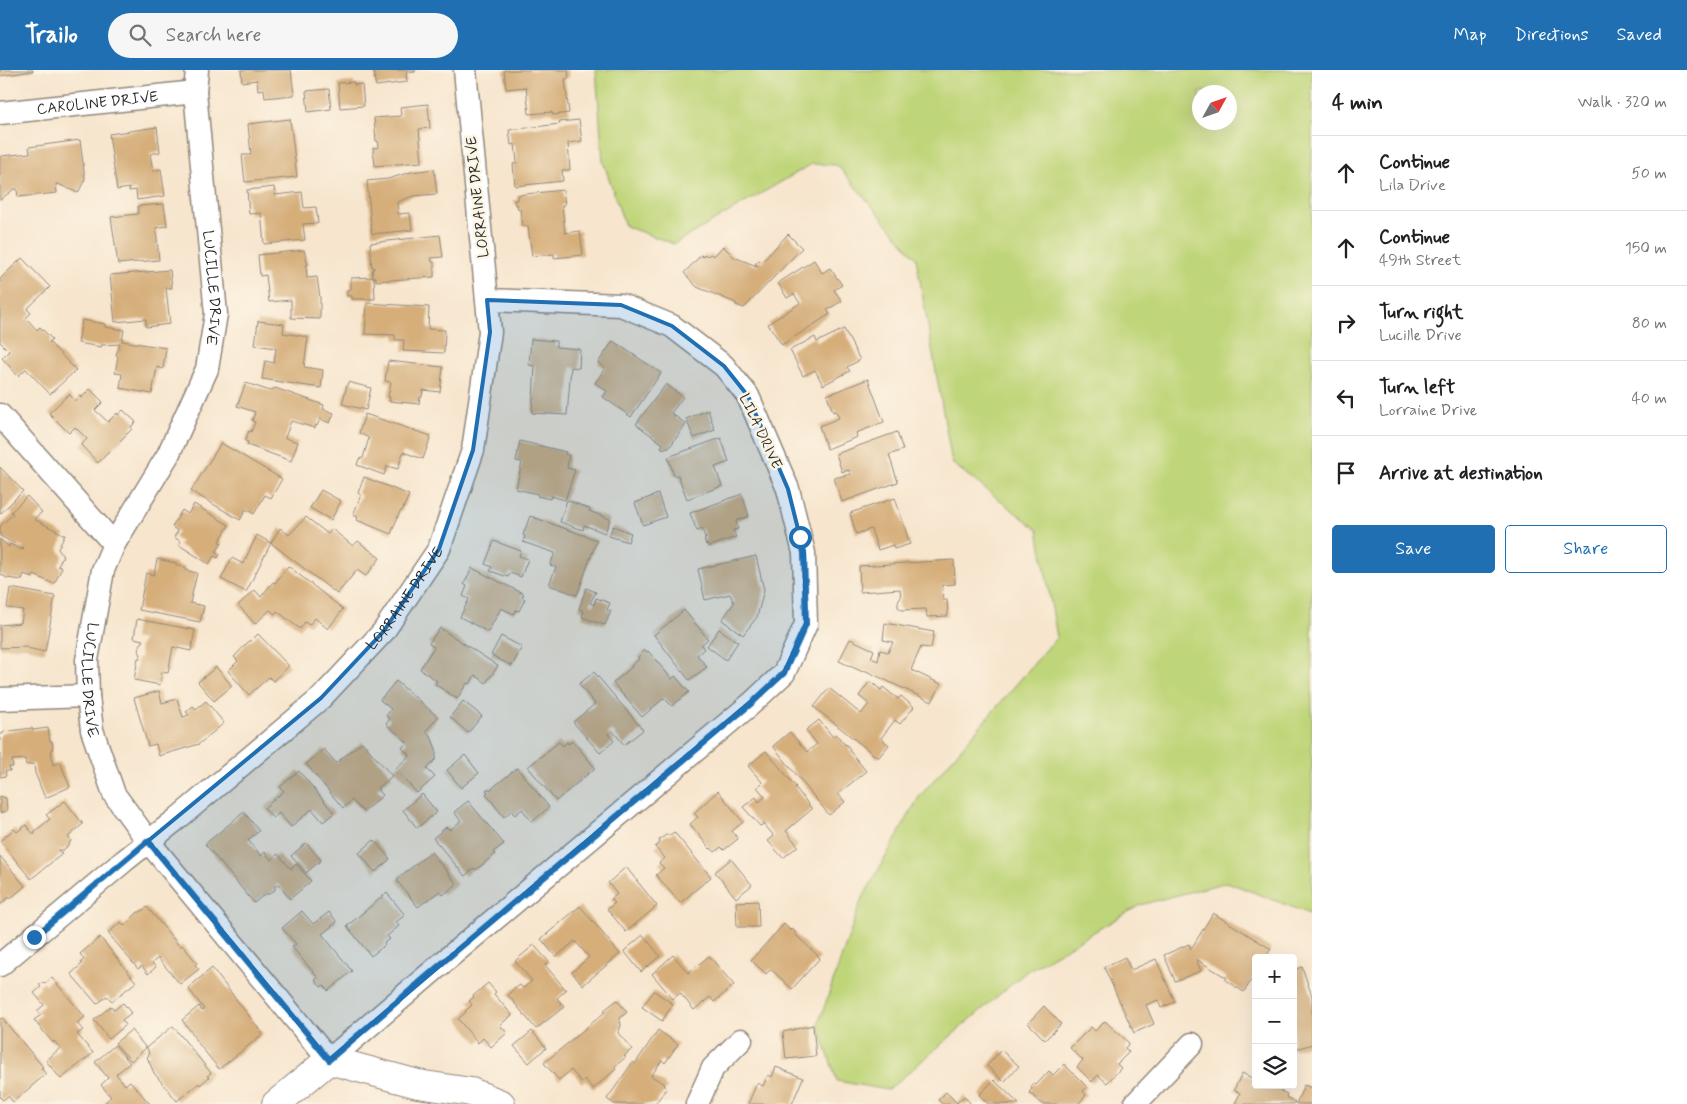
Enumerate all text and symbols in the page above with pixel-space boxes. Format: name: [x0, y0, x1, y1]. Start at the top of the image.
search box: [108, 13, 458, 58]
text: Trailo: [25, 20, 78, 51]
icon: search: [126, 21, 154, 49]
text: Search here: [166, 23, 261, 48]
text: Map: [1454, 23, 1487, 47]
text: Directions: [1515, 23, 1589, 47]
text: Saved: [1617, 23, 1662, 47]
north arrow: [1192, 85, 1237, 130]
street label: CAROLINE DRIVE: [36, 87, 160, 120]
text: 4 min: [1332, 89, 1383, 117]
text: Walk · 320 m: [1578, 92, 1667, 113]
street label: LORRAINE DRIVE: [462, 135, 494, 259]
text: Continue: [1379, 150, 1450, 175]
icon: ahead: [1332, 159, 1360, 187]
text: 50 m: [1631, 163, 1667, 184]
text: Lila Drive: [1379, 175, 1446, 196]
text: Continue: [1379, 225, 1450, 250]
street label: LUCILLE DRIVE: [197, 230, 225, 347]
icon: ahead: [1332, 234, 1360, 262]
text: 150 m: [1625, 238, 1667, 259]
text: 49th Street: [1379, 250, 1461, 271]
text: Turn right: [1379, 300, 1463, 325]
icon: right: [1332, 309, 1360, 337]
text: 80 m: [1632, 313, 1667, 334]
text: Lucille Drive: [1379, 325, 1462, 346]
text: Turn left: [1379, 375, 1455, 400]
icon: left: [1332, 384, 1360, 412]
text: 40 m: [1631, 388, 1667, 409]
street label: LILA DRIVE: [734, 390, 786, 473]
text: Lorraine Drive: [1379, 400, 1477, 421]
icon: arrive: [1332, 459, 1360, 487]
text: Arrive at destination: [1379, 461, 1543, 486]
button: Save: [1332, 525, 1495, 573]
button: Share: [1505, 525, 1667, 573]
route start: [789, 526, 812, 549]
street label: LORRAINE DRIVE: [362, 543, 449, 655]
street label: LUCILLE DRIVE: [76, 621, 103, 741]
route end: [23, 926, 46, 949]
map controls: [1252, 954, 1297, 1089]
button: +: [1252, 954, 1297, 999]
button: −: [1252, 999, 1297, 1044]
button: layers: [1252, 1044, 1297, 1089]

